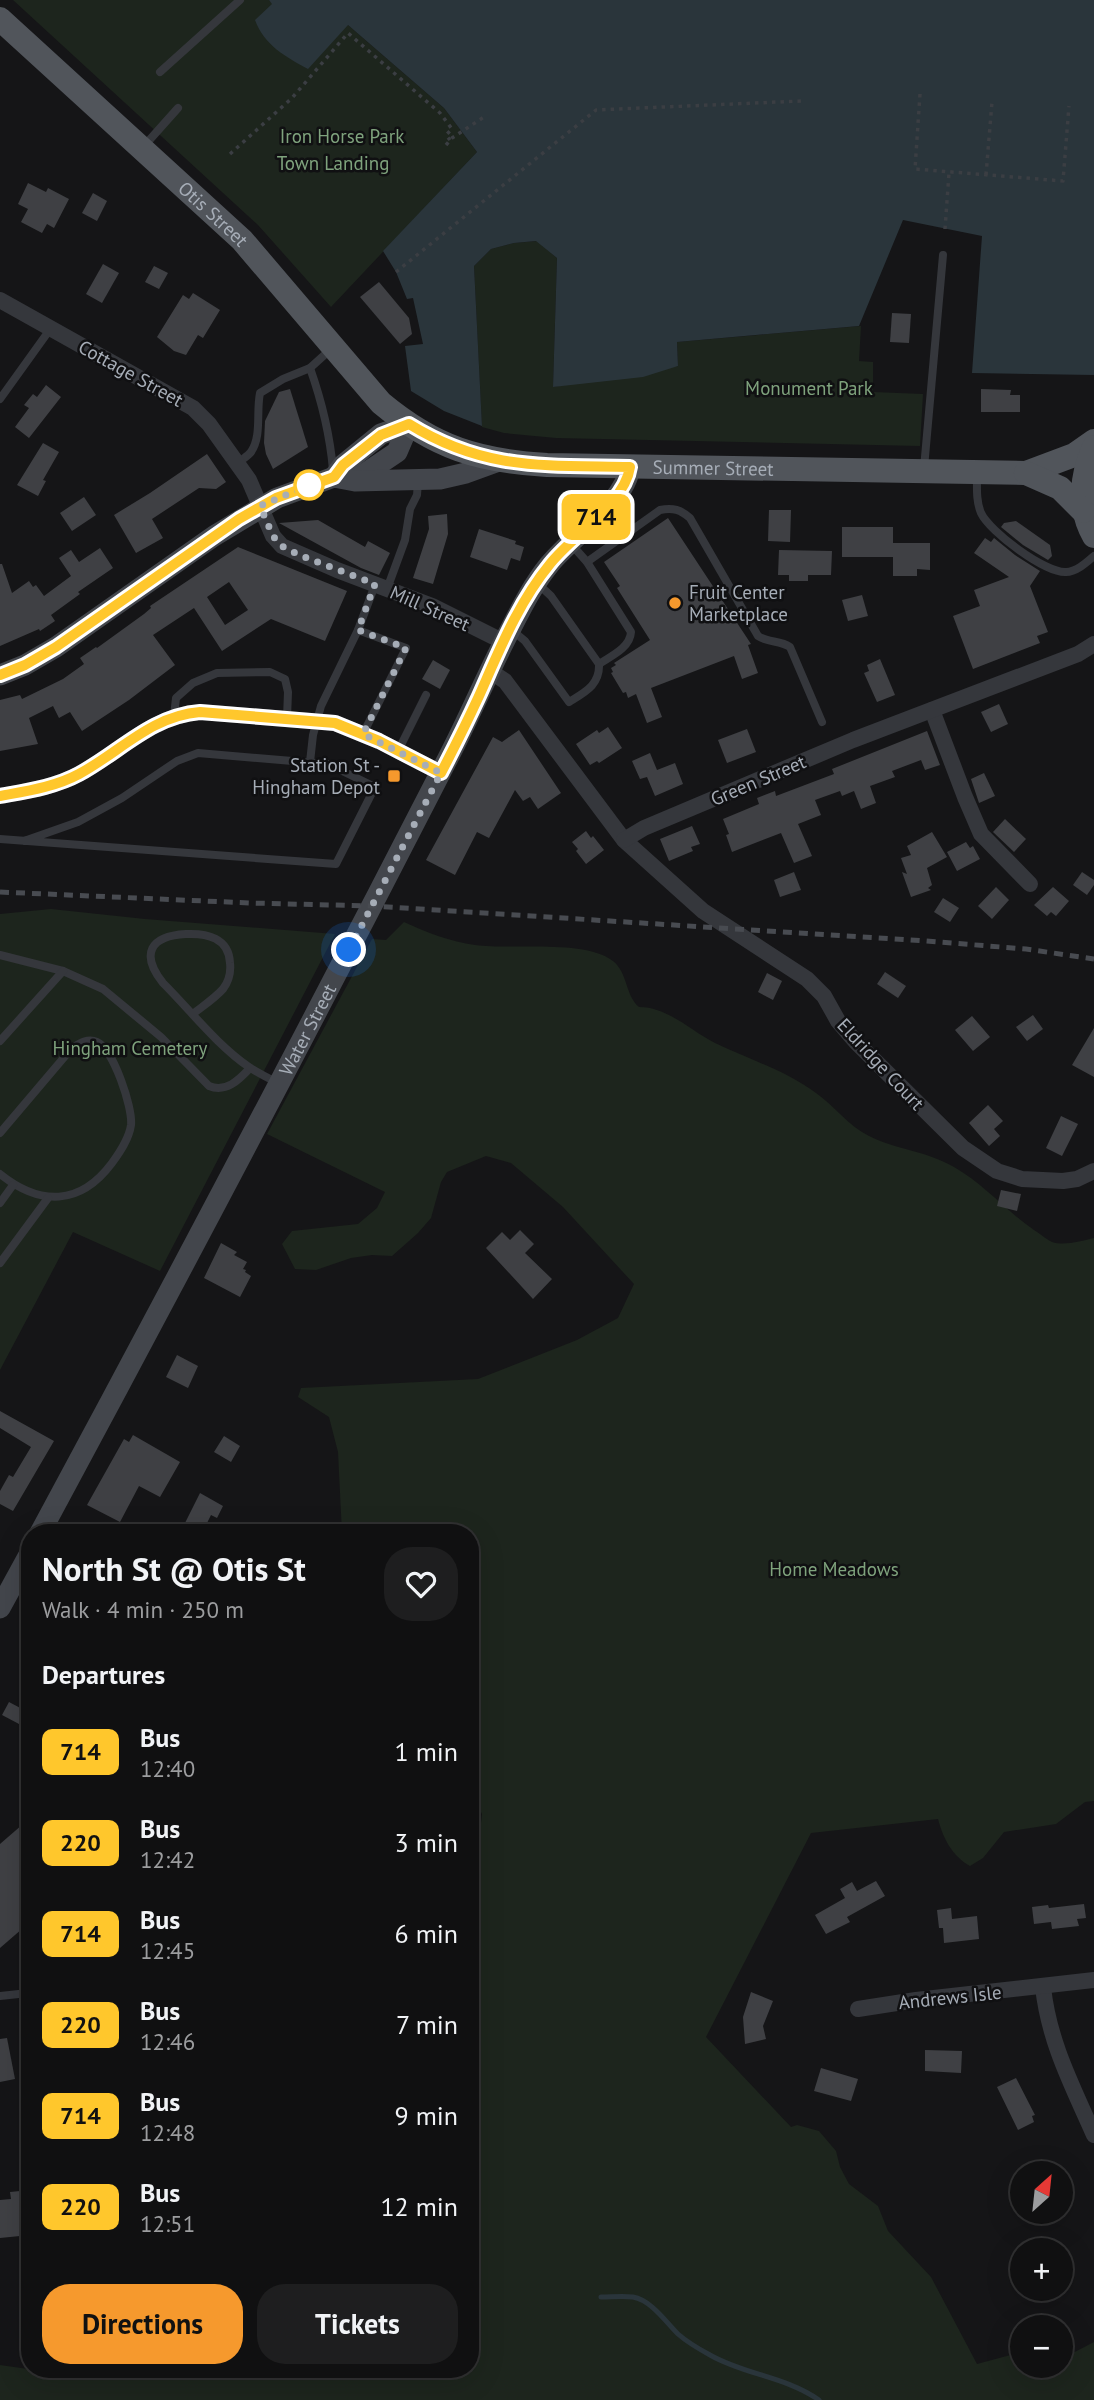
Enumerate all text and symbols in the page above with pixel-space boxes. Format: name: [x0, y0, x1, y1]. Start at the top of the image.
park label: Iron Horse Park: [280, 124, 404, 148]
park label: Town Landing: [277, 151, 389, 175]
street label: Otis Street: [173, 176, 254, 252]
street label: Cottage Street: [74, 334, 188, 412]
park label: Monument Park: [745, 376, 873, 400]
street label: Summer Street: [652, 455, 774, 481]
unlabelled marker: [294, 470, 324, 500]
line badge: 714: [556, 494, 636, 540]
text: 714: [576, 501, 616, 532]
street label: Mill Street: [386, 580, 474, 636]
place label: Fruit Center Marketplace: [689, 580, 788, 626]
marker: Fruit Center Marketplace: [667, 595, 683, 611]
street label: Green Street: [707, 749, 810, 811]
place label: Station St - Hingham Depot: [252, 753, 381, 799]
marker: Station St - Hingham Depot: [386, 768, 402, 784]
your location: [331, 932, 366, 967]
street label: Water Street: [273, 979, 341, 1080]
street label: Eldridge Court: [832, 1013, 930, 1115]
park label: Hingham Cemetery: [53, 1036, 208, 1060]
text: North St @ Otis St: [42, 1547, 306, 1590]
button: heart: [384, 1547, 458, 1621]
park label: Home Meadows: [769, 1557, 899, 1581]
text: Walk · 4 min · 250 m: [42, 1595, 244, 1624]
text: Departures: [42, 1658, 165, 1691]
text: Bus: [140, 1721, 180, 1754]
text: 1 min: [395, 1735, 458, 1768]
text: 714: [60, 1736, 101, 1767]
text: 12:40: [140, 1754, 195, 1783]
text: Bus: [140, 1812, 180, 1845]
text: 3 min: [395, 1826, 458, 1859]
text: 220: [60, 1827, 101, 1858]
text: 12:42: [140, 1845, 195, 1874]
text: Bus: [140, 1903, 180, 1936]
text: 6 min: [395, 1917, 458, 1950]
text: 714: [60, 1918, 101, 1949]
text: 12:45: [140, 1936, 195, 1965]
street label: Andrews Isle: [897, 1980, 1003, 2014]
text: Bus: [140, 1994, 180, 2027]
text: 7 min: [396, 2008, 458, 2041]
text: 220: [60, 2009, 101, 2040]
text: 12:46: [140, 2027, 195, 2056]
text: Bus: [140, 2085, 180, 2118]
text: 9 min: [395, 2099, 458, 2132]
text: 714: [60, 2100, 101, 2131]
text: 12:48: [140, 2118, 195, 2147]
north arrow: [1010, 2161, 1073, 2224]
map controls: [1010, 2161, 1073, 2378]
text: Bus: [140, 2176, 180, 2209]
text: 12 min: [380, 2190, 458, 2223]
text: 220: [60, 2191, 101, 2222]
text: 12:51: [140, 2209, 195, 2238]
button: +: [1010, 2238, 1073, 2301]
button: Directions: [42, 2284, 243, 2364]
button: Tickets: [257, 2284, 458, 2364]
button: −: [1010, 2315, 1073, 2378]

